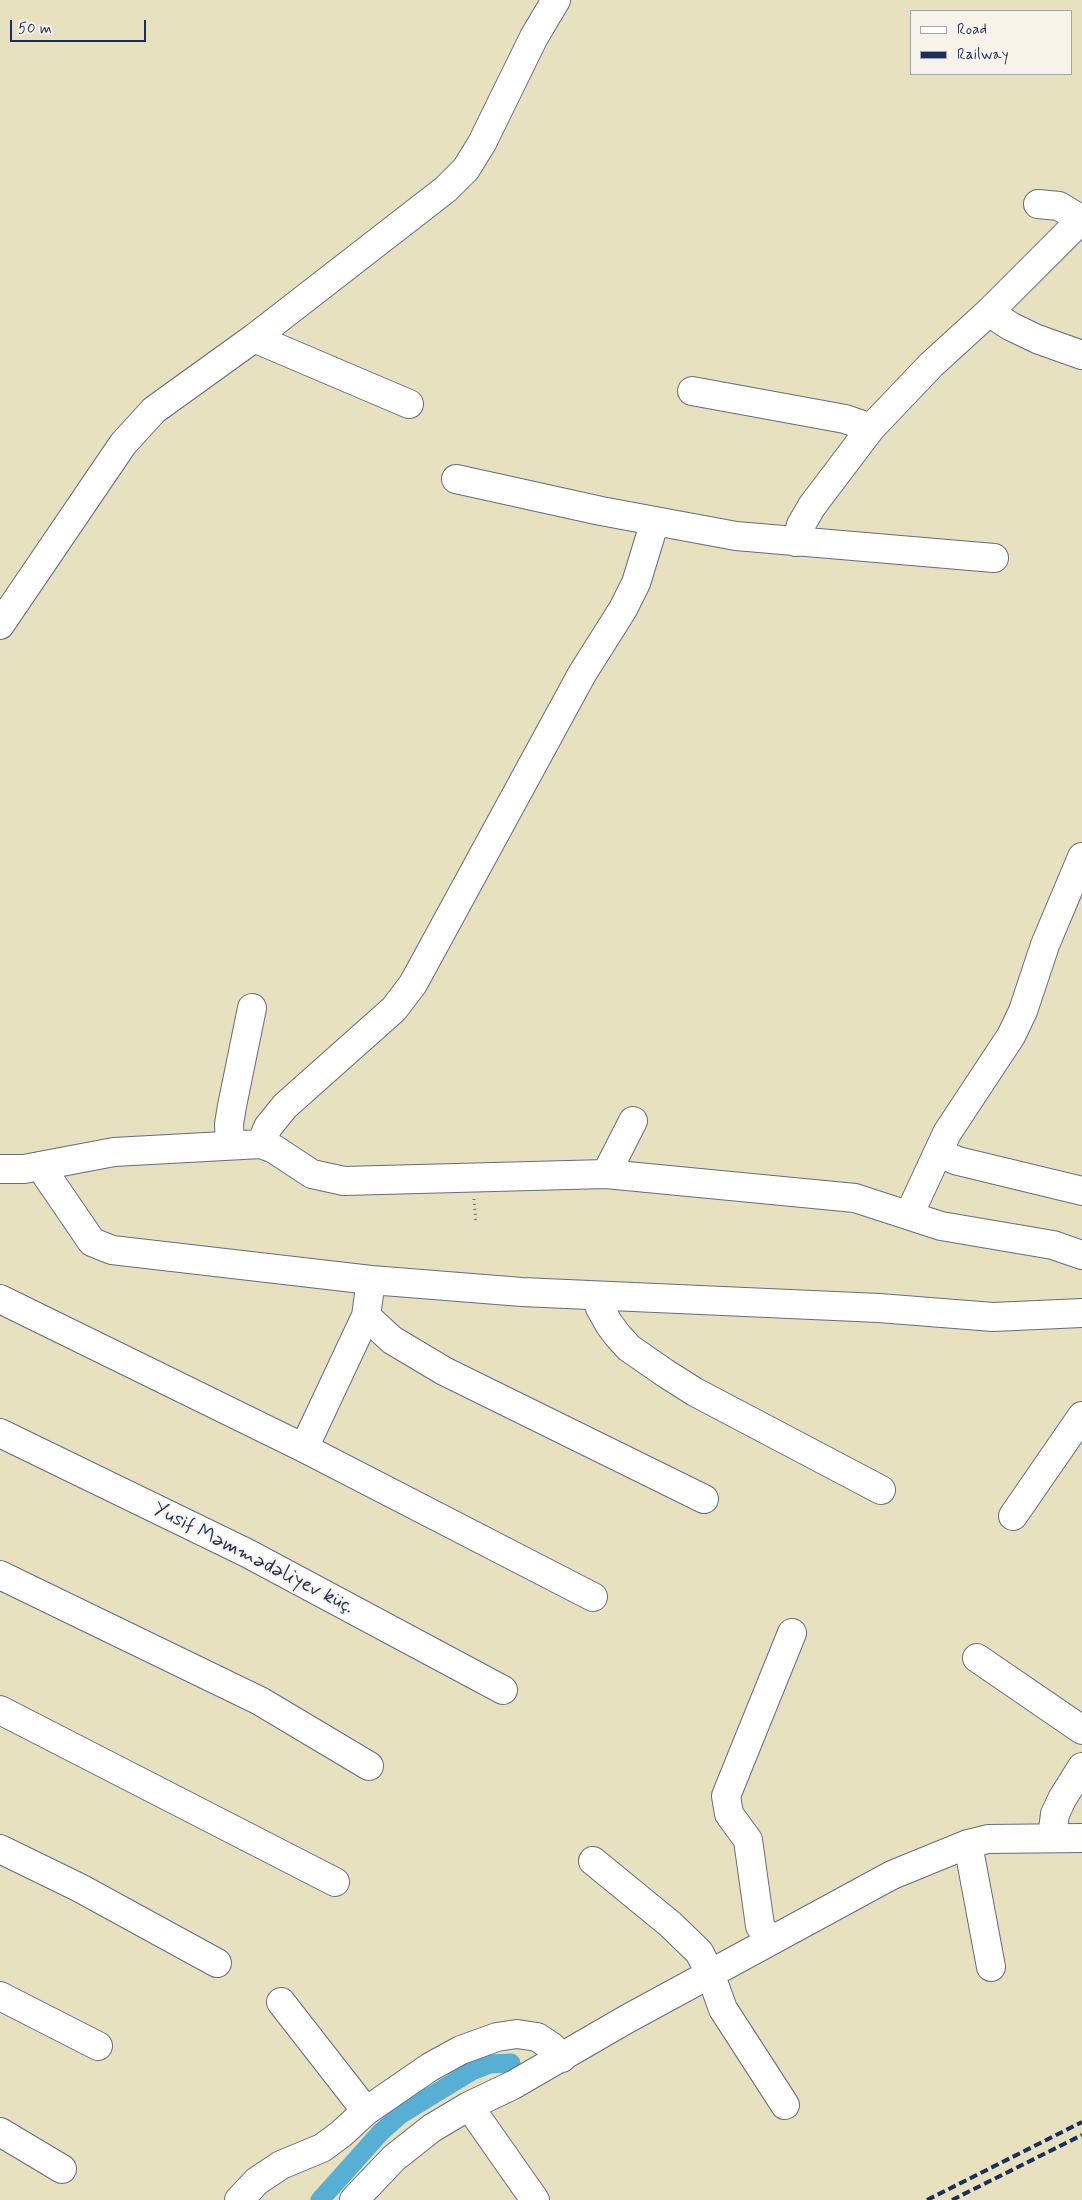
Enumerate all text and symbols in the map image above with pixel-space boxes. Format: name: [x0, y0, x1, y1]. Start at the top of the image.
scale bar: [12, 10, 149, 42]
legend: [910, 10, 1072, 75]
text: 50 m: [18, 19, 52, 39]
text: Road: [957, 20, 987, 40]
text: Railway: [957, 45, 1009, 65]
street label: Yusif Məmmədəliyev küç.: [148, 1498, 358, 1620]

